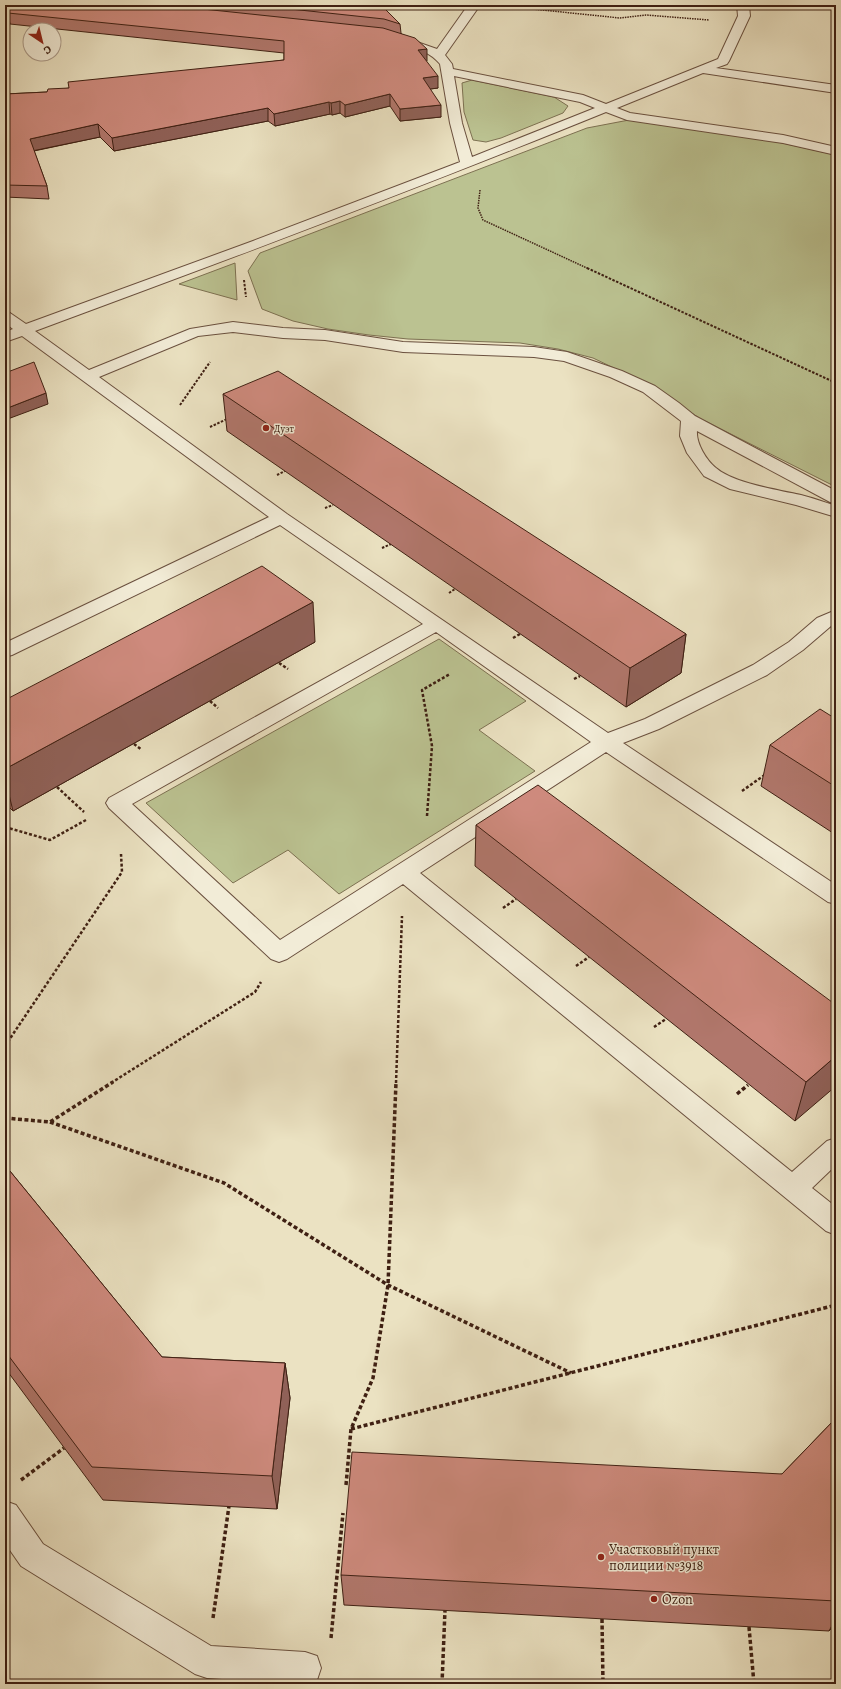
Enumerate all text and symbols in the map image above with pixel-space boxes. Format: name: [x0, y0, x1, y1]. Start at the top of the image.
north arrow: [22, 22, 62, 62]
text: С: [40, 42, 55, 58]
place label: Дуэт: [274, 422, 295, 435]
marker: Дуэт: [261, 423, 271, 433]
place label: Участковый пункт полиции №3918: [609, 1540, 719, 1575]
marker: Участковый пункт полиции №3918: [596, 1552, 606, 1562]
place label: Ozon: [662, 1590, 693, 1609]
marker: Ozon: [649, 1594, 659, 1604]

